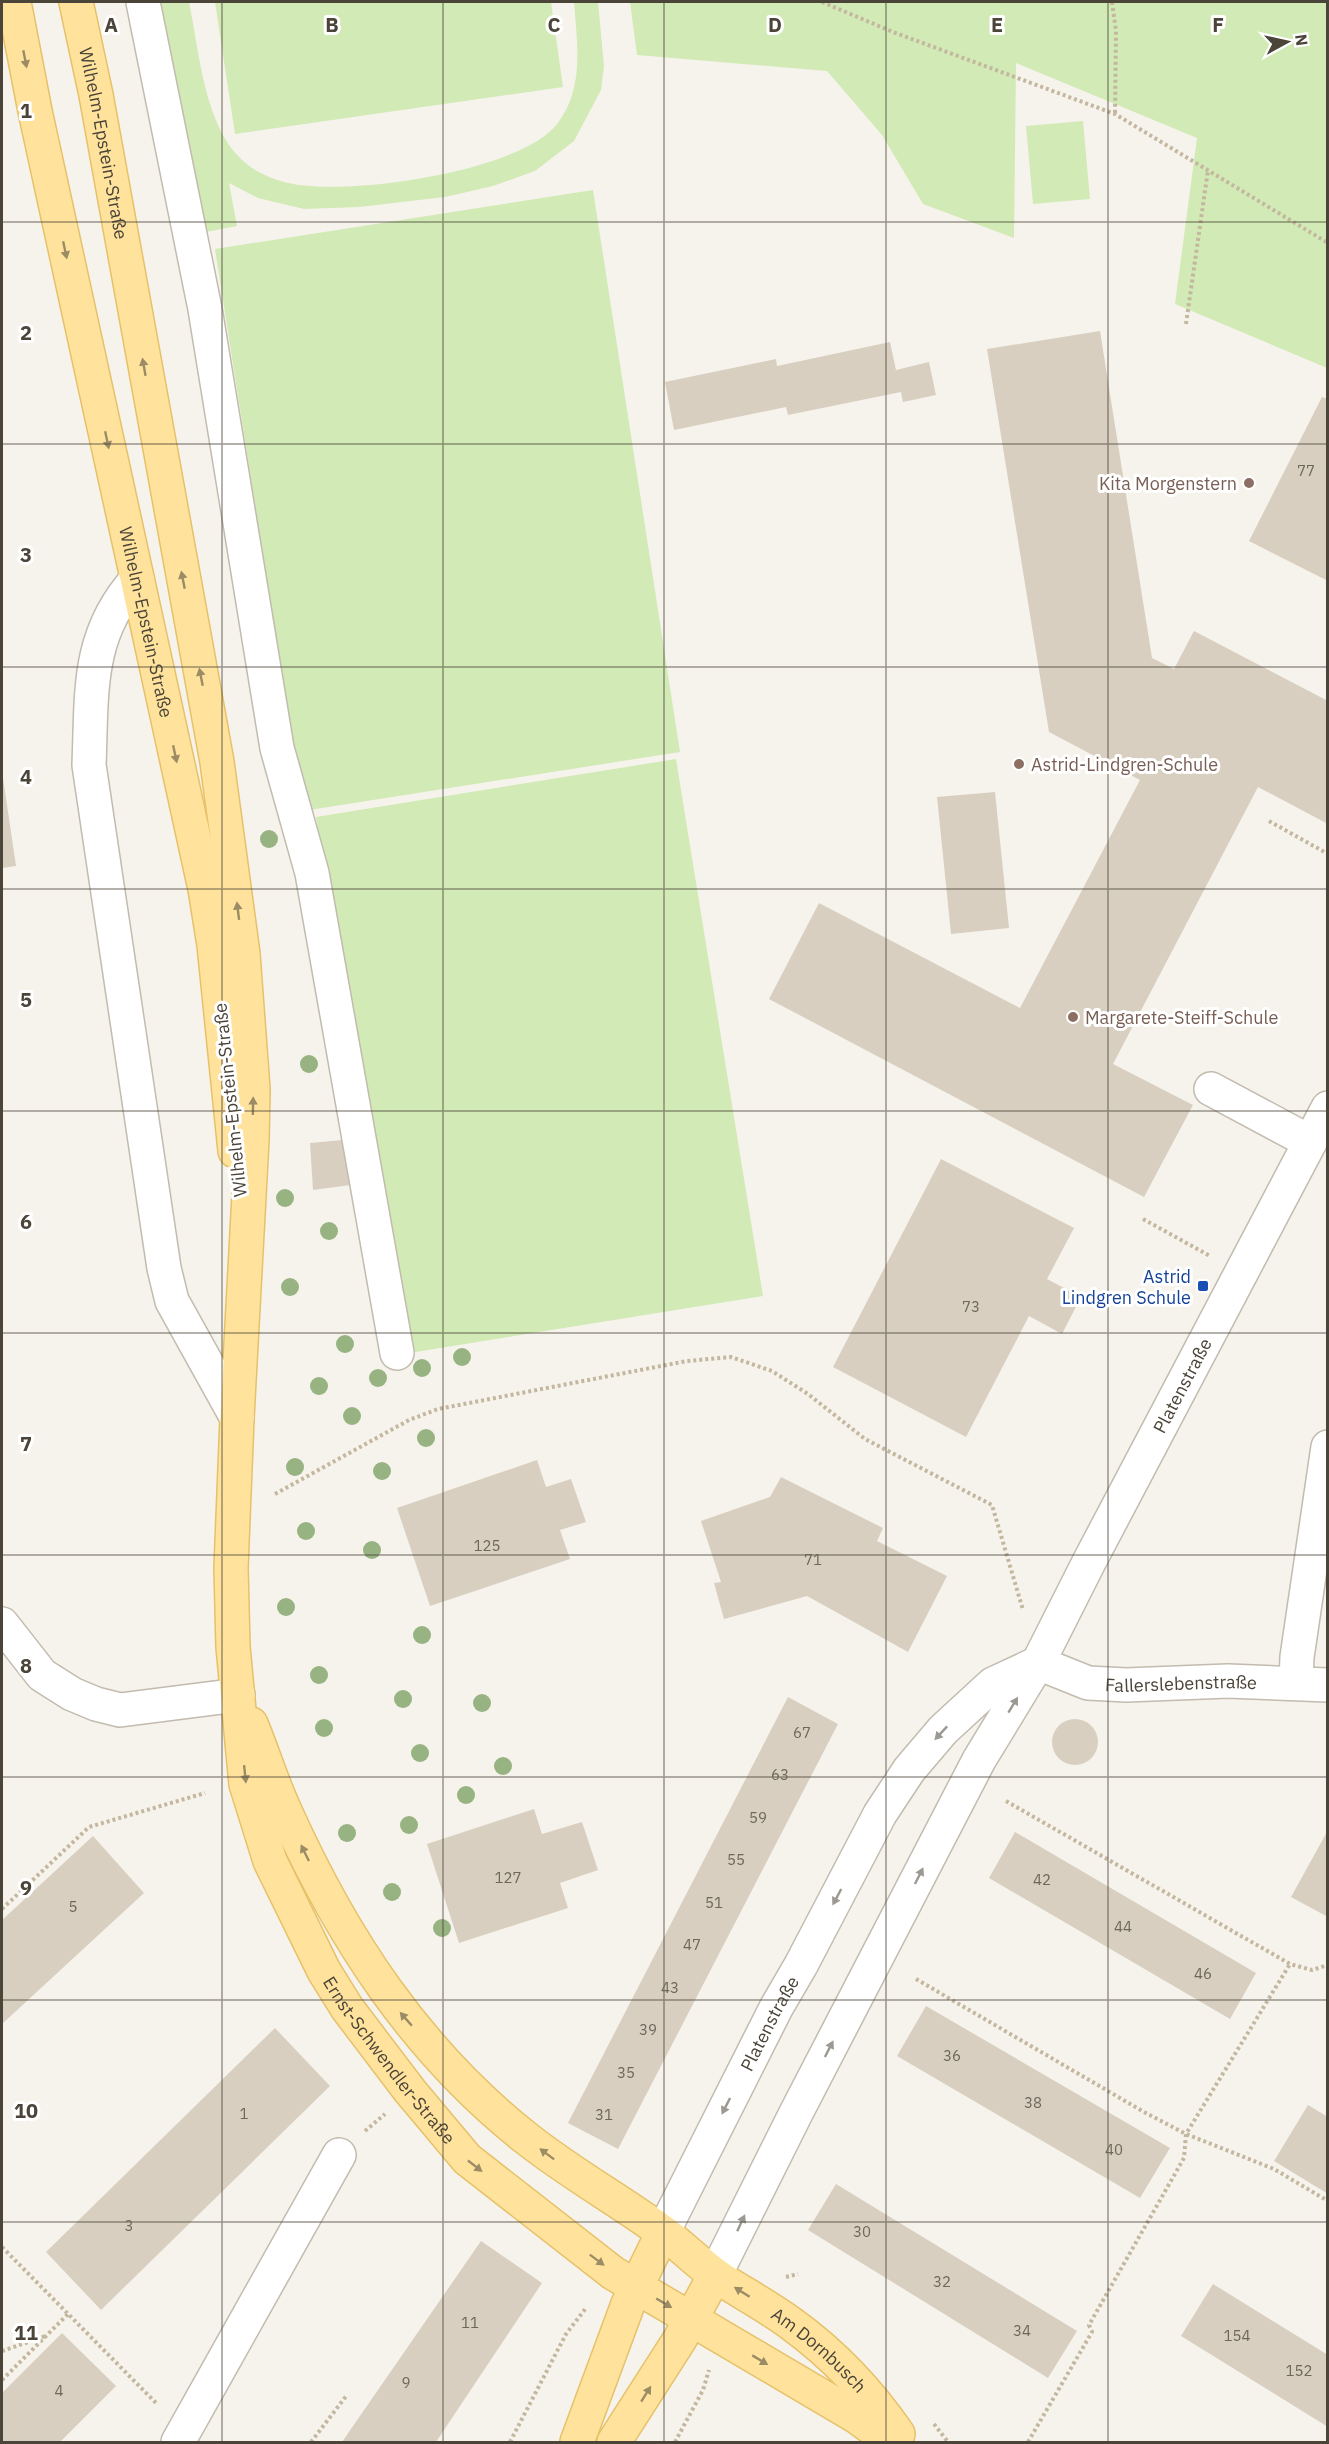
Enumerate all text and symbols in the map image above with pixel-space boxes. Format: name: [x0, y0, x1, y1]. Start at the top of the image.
text: A: [104, 11, 118, 38]
text: B: [325, 11, 339, 38]
text: C: [547, 11, 561, 38]
text: D: [768, 11, 782, 38]
text: E: [991, 11, 1003, 38]
text: F: [1212, 11, 1224, 38]
north arrow: [1257, 12, 1317, 72]
text: N: [1291, 33, 1313, 47]
street label: Wilhelm-Epstein-Straße: [75, 45, 133, 241]
one-way arrow: [21, 50, 30, 69]
text: 1: [20, 97, 32, 124]
one-way arrow: [61, 241, 71, 259]
text: 2: [20, 319, 32, 346]
one-way arrow: [140, 358, 149, 377]
one-way arrow: [103, 431, 112, 450]
house number: 77: [1297, 461, 1315, 480]
place label: Kita Morgenstern: [1099, 472, 1237, 495]
marker: Kita Morgenstern: [1242, 476, 1256, 490]
street label: Wilhelm-Epstein-Straße: [115, 524, 179, 720]
text: 3: [20, 541, 32, 568]
one-way arrow: [178, 570, 187, 589]
one-way arrow: [196, 668, 205, 687]
one-way arrow: [171, 745, 181, 763]
place label: Astrid-Lindgren-Schule: [1031, 753, 1218, 776]
marker: Astrid-Lindgren-Schule: [1012, 757, 1026, 771]
text: 4: [20, 763, 32, 790]
one-way arrow: [234, 902, 243, 921]
text: 5: [20, 986, 32, 1013]
street label: Wilhelm-Epstein-Straße: [208, 1002, 252, 1198]
place label: Margarete-Steiff-Schule: [1085, 1006, 1278, 1029]
marker: Margarete-Steiff-Schule: [1066, 1010, 1080, 1024]
one-way arrow: [248, 1096, 258, 1115]
text: 6: [20, 1208, 32, 1235]
place label: Astrid Lindgren Schule: [1062, 1265, 1191, 1309]
marker: Astrid Lindgren Schule: [1196, 1279, 1210, 1293]
house number: 73: [962, 1297, 980, 1316]
street label: Platenstraße: [1147, 1334, 1217, 1437]
text: 7: [20, 1430, 32, 1457]
house number: 125: [473, 1536, 501, 1555]
house number: 71: [804, 1550, 822, 1569]
text: 8: [20, 1652, 32, 1679]
street label: Fallerslebenstraße: [1105, 1669, 1258, 1697]
one-way arrow: [1007, 1697, 1018, 1713]
house number: 67: [793, 1723, 811, 1742]
one-way arrow: [935, 1725, 948, 1740]
one-way arrow: [240, 1764, 250, 1783]
house number: 63: [771, 1765, 789, 1784]
house number: 59: [749, 1808, 767, 1827]
one-way arrow: [300, 1845, 309, 1862]
house number: 55: [727, 1850, 745, 1869]
one-way arrow: [914, 1867, 924, 1884]
house number: 127: [494, 1868, 522, 1887]
house number: 42: [1033, 1870, 1051, 1889]
text: 9: [20, 1874, 32, 1901]
one-way arrow: [832, 1889, 842, 1906]
house number: 51: [705, 1893, 723, 1912]
house number: 5: [68, 1897, 78, 1916]
house number: 44: [1114, 1917, 1132, 1936]
house number: 47: [683, 1935, 701, 1954]
house number: 46: [1194, 1964, 1212, 1983]
street label: Ernst-Schwendler-Straße: [318, 1972, 461, 2148]
street label: Platenstraße: [735, 1972, 804, 2075]
house number: 43: [661, 1978, 679, 1997]
one-way arrow: [400, 2012, 413, 2027]
house number: 39: [639, 2020, 657, 2039]
one-way arrow: [824, 2040, 834, 2057]
house number: 36: [943, 2046, 961, 2065]
house number: 35: [617, 2063, 635, 2082]
house number: 38: [1024, 2093, 1042, 2112]
text: 10: [14, 2097, 38, 2124]
one-way arrow: [722, 2098, 731, 2115]
house number: 1: [239, 2104, 249, 2123]
house number: 31: [595, 2105, 613, 2124]
house number: 40: [1105, 2140, 1123, 2159]
one-way arrow: [539, 2148, 555, 2160]
one-way arrow: [467, 2160, 483, 2173]
one-way arrow: [736, 2214, 745, 2231]
house number: 3: [124, 2216, 134, 2235]
house number: 30: [853, 2222, 871, 2241]
one-way arrow: [590, 2254, 605, 2266]
house number: 32: [933, 2272, 951, 2291]
one-way arrow: [734, 2287, 750, 2298]
one-way arrow: [656, 2298, 672, 2309]
street label: Am Dornbusch: [767, 2302, 872, 2397]
house number: 11: [461, 2313, 479, 2332]
text: 11: [14, 2319, 38, 2346]
house number: 34: [1013, 2321, 1031, 2340]
house number: 154: [1223, 2326, 1251, 2345]
one-way arrow: [752, 2355, 768, 2366]
house number: 152: [1285, 2361, 1313, 2380]
house number: 9: [401, 2373, 411, 2392]
house number: 4: [54, 2381, 64, 2400]
one-way arrow: [641, 2386, 652, 2402]

